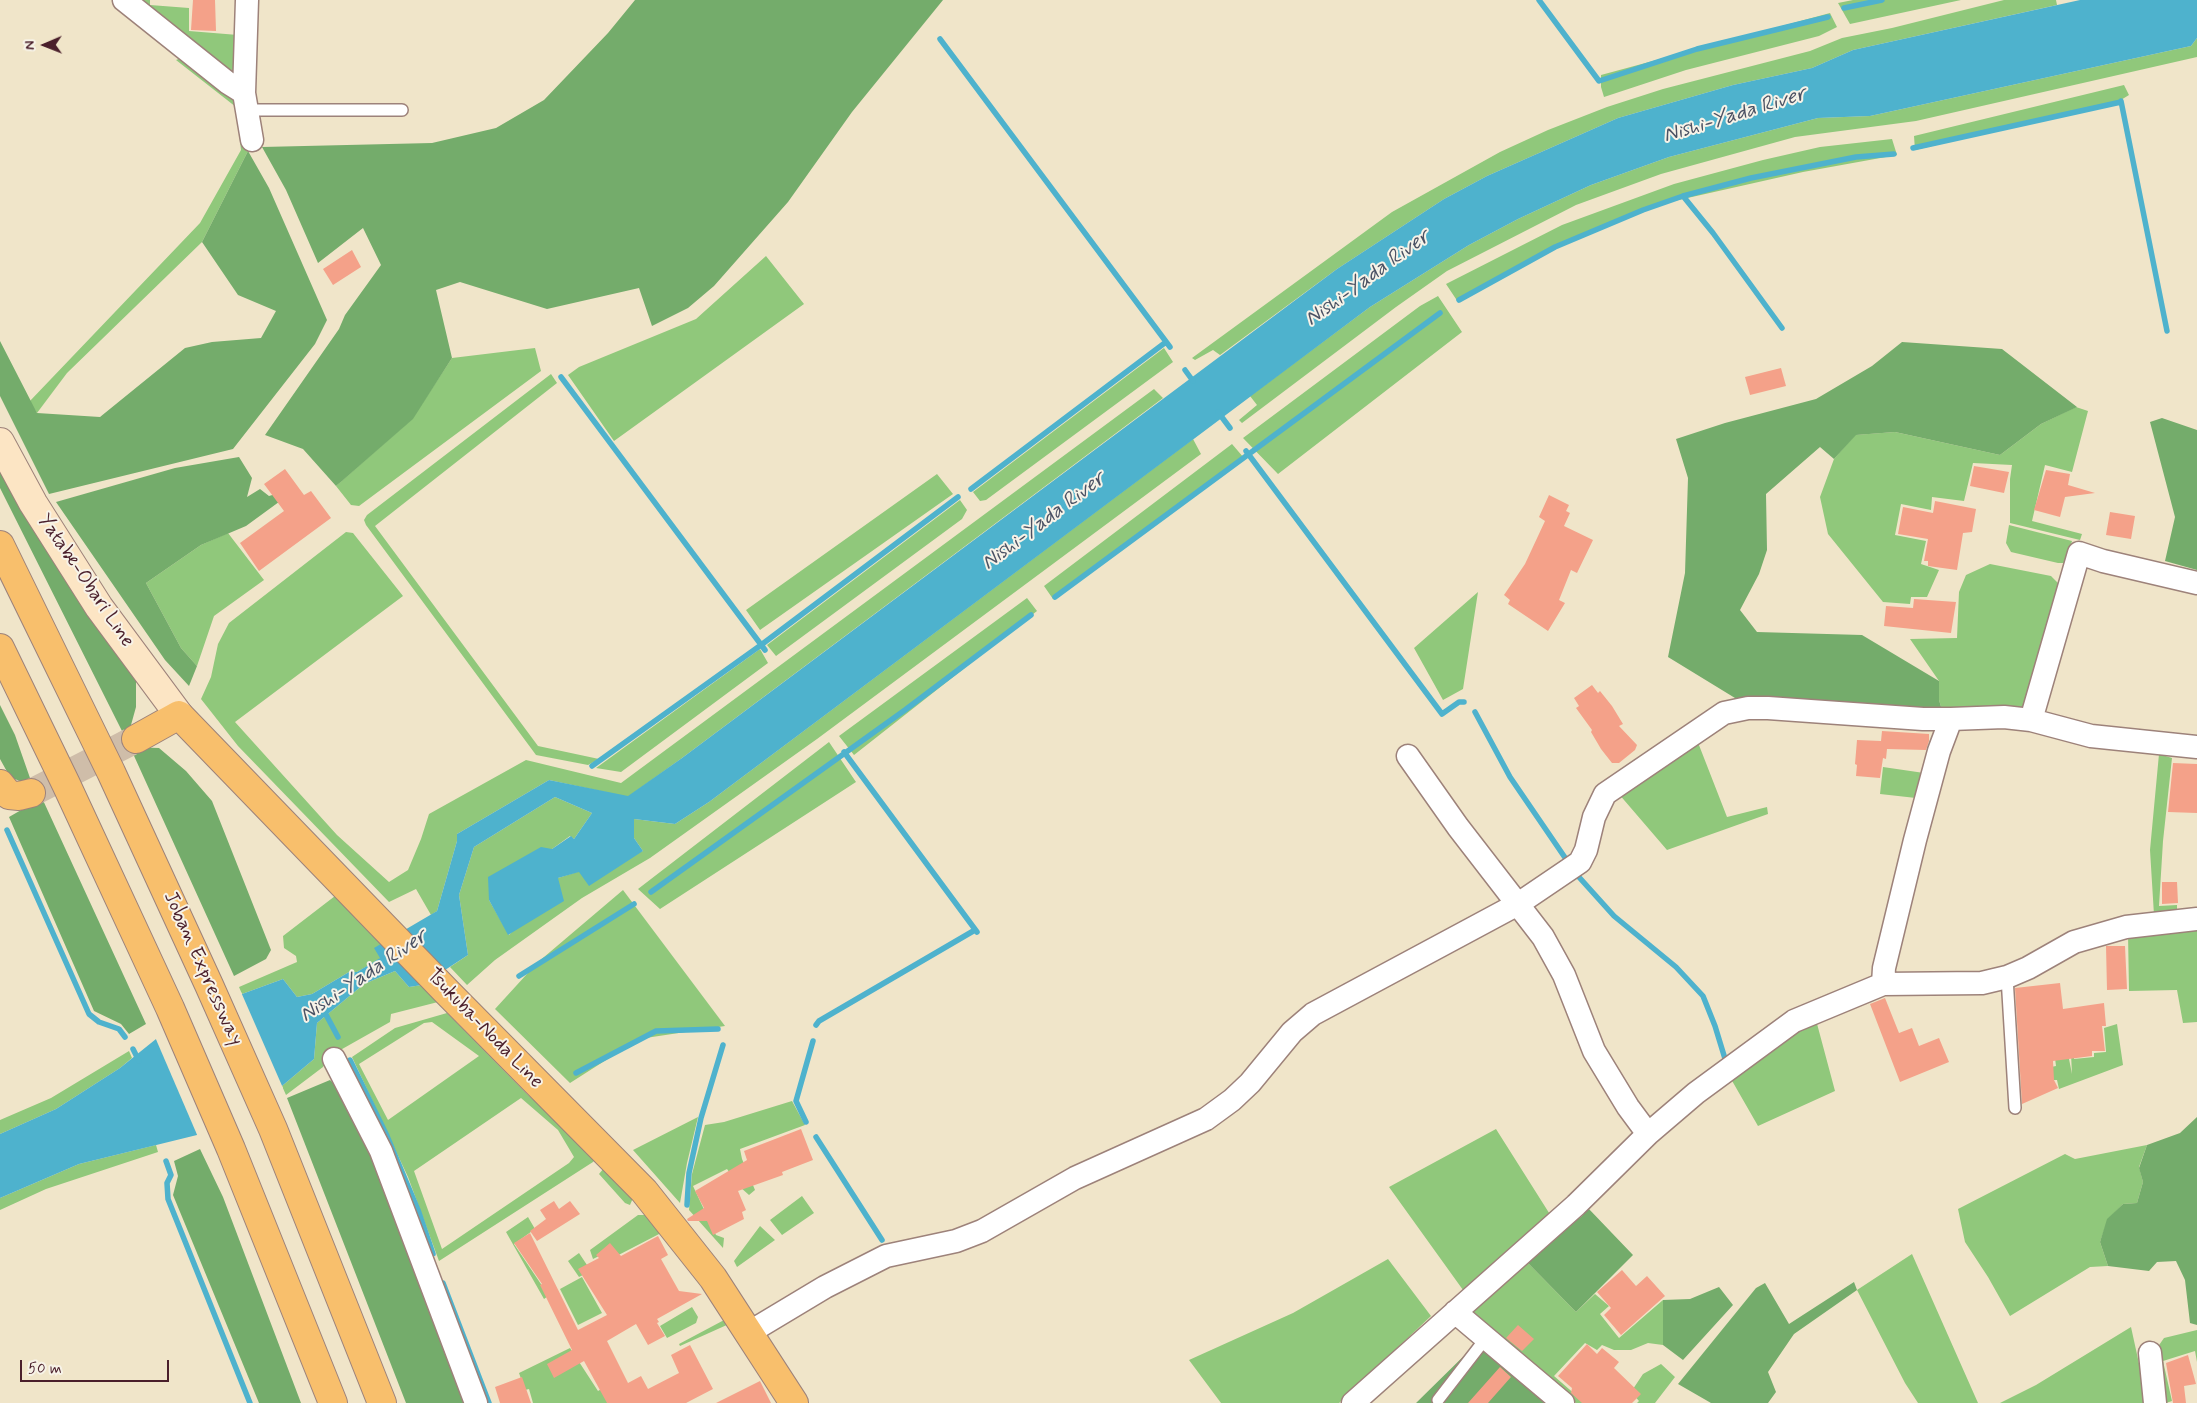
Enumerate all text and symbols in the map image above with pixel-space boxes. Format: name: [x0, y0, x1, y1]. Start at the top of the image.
north arrow: [20, 20, 70, 70]
text: N: [21, 40, 39, 50]
water label: Nishi-Yada River: [1661, 82, 1809, 150]
water label: Nishi-Yada River: [1301, 225, 1435, 333]
water label: Nishi-Yada River: [977, 467, 1111, 577]
street label: Yatabe-Obari Line: [31, 510, 139, 652]
street label: Joban Expressway: [157, 888, 247, 1050]
water label: Nishi-Yada River: [296, 925, 432, 1029]
street label: Tsukuba-Noda Line: [421, 964, 547, 1094]
scale bar: [22, 1350, 171, 1382]
text: 50 m: [28, 1359, 62, 1379]

